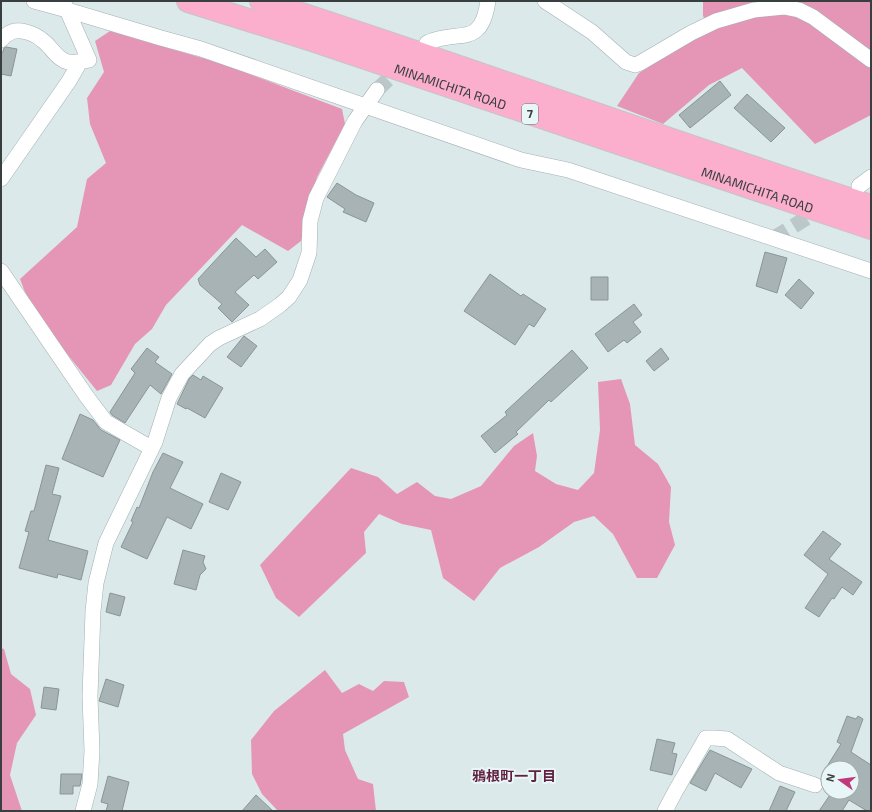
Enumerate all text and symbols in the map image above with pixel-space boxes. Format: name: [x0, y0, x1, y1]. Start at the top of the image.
street label: MINAMICHITA ROAD: [392, 60, 509, 113]
road number: 7: [522, 104, 538, 124]
street label: MINAMICHITA ROAD: [699, 164, 816, 216]
north arrow: [820, 760, 860, 800]
district label: 鴉根町一丁目: [472, 767, 556, 784]
text: N: [823, 772, 837, 783]

